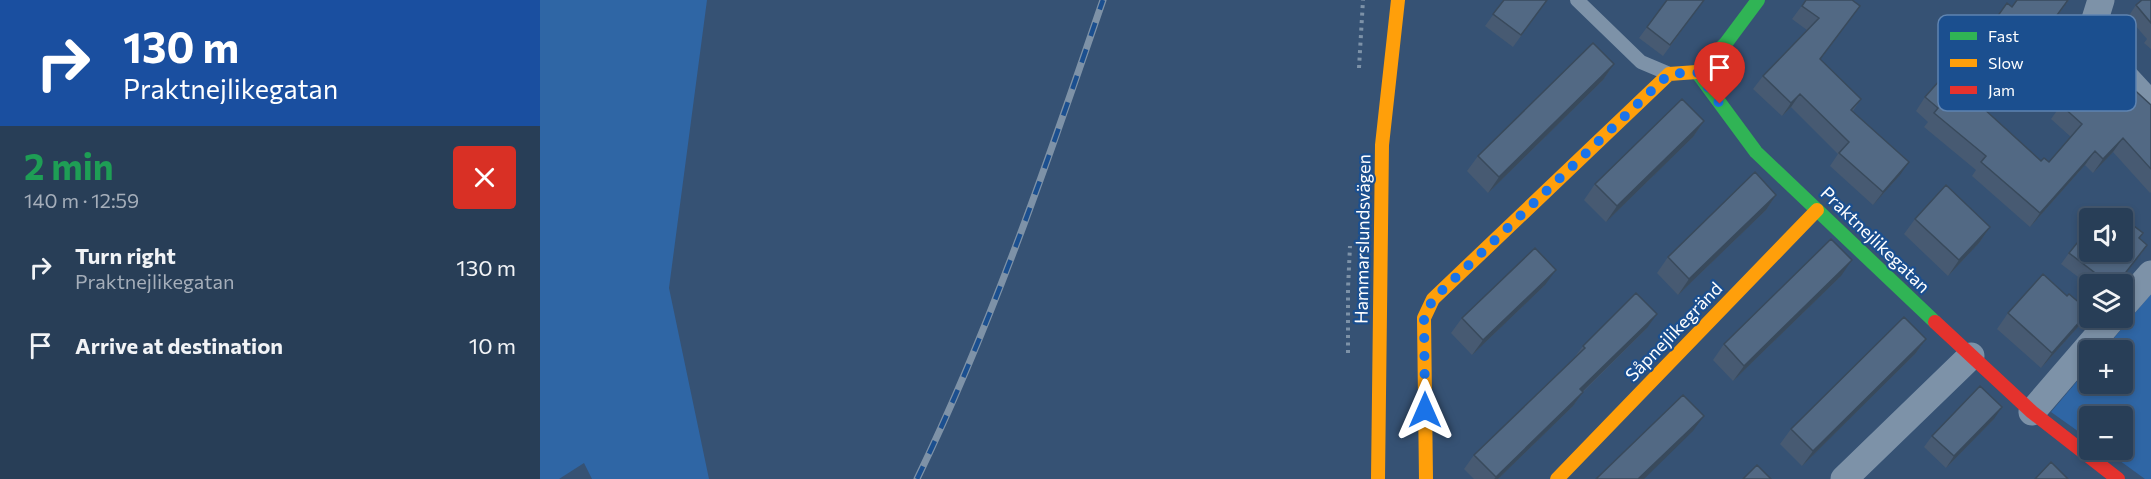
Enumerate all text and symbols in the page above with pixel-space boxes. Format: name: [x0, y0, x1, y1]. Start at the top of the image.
legend: [1938, 15, 2136, 111]
text: 130 m: [123, 20, 239, 72]
icon: right: [24, 24, 102, 102]
text: Fast: [1988, 26, 2019, 45]
pin: [1694, 42, 1745, 104]
icon: arrive: [1703, 51, 1736, 84]
text: Slow: [1988, 53, 2024, 72]
text: Praktnejlikegatan: [123, 72, 338, 105]
text: Jam: [1988, 80, 2015, 99]
text: 2 min: [24, 143, 114, 187]
button: close: [453, 146, 516, 209]
street label: Hammarslundsvägen: [1350, 154, 1374, 324]
street label: Praktnejlikegatan: [1816, 182, 1935, 297]
text: 140 m · 12:59: [24, 188, 139, 212]
map controls: [2079, 208, 2133, 460]
button: sound: [2079, 208, 2133, 262]
text: Turn right: [75, 242, 176, 269]
icon: right: [24, 251, 57, 284]
text: 130 m: [456, 254, 516, 281]
text: Praktnejlikegatan: [75, 269, 234, 293]
button: layers: [2079, 274, 2133, 328]
street label: Såpnejlikegränd: [1620, 277, 1726, 386]
icon: arrive: [24, 329, 57, 362]
text: Arrive at destination: [75, 332, 283, 359]
text: 10 m: [469, 332, 516, 359]
button: +: [2079, 340, 2133, 394]
position arrow: [1393, 378, 1457, 442]
button: −: [2079, 406, 2133, 460]

